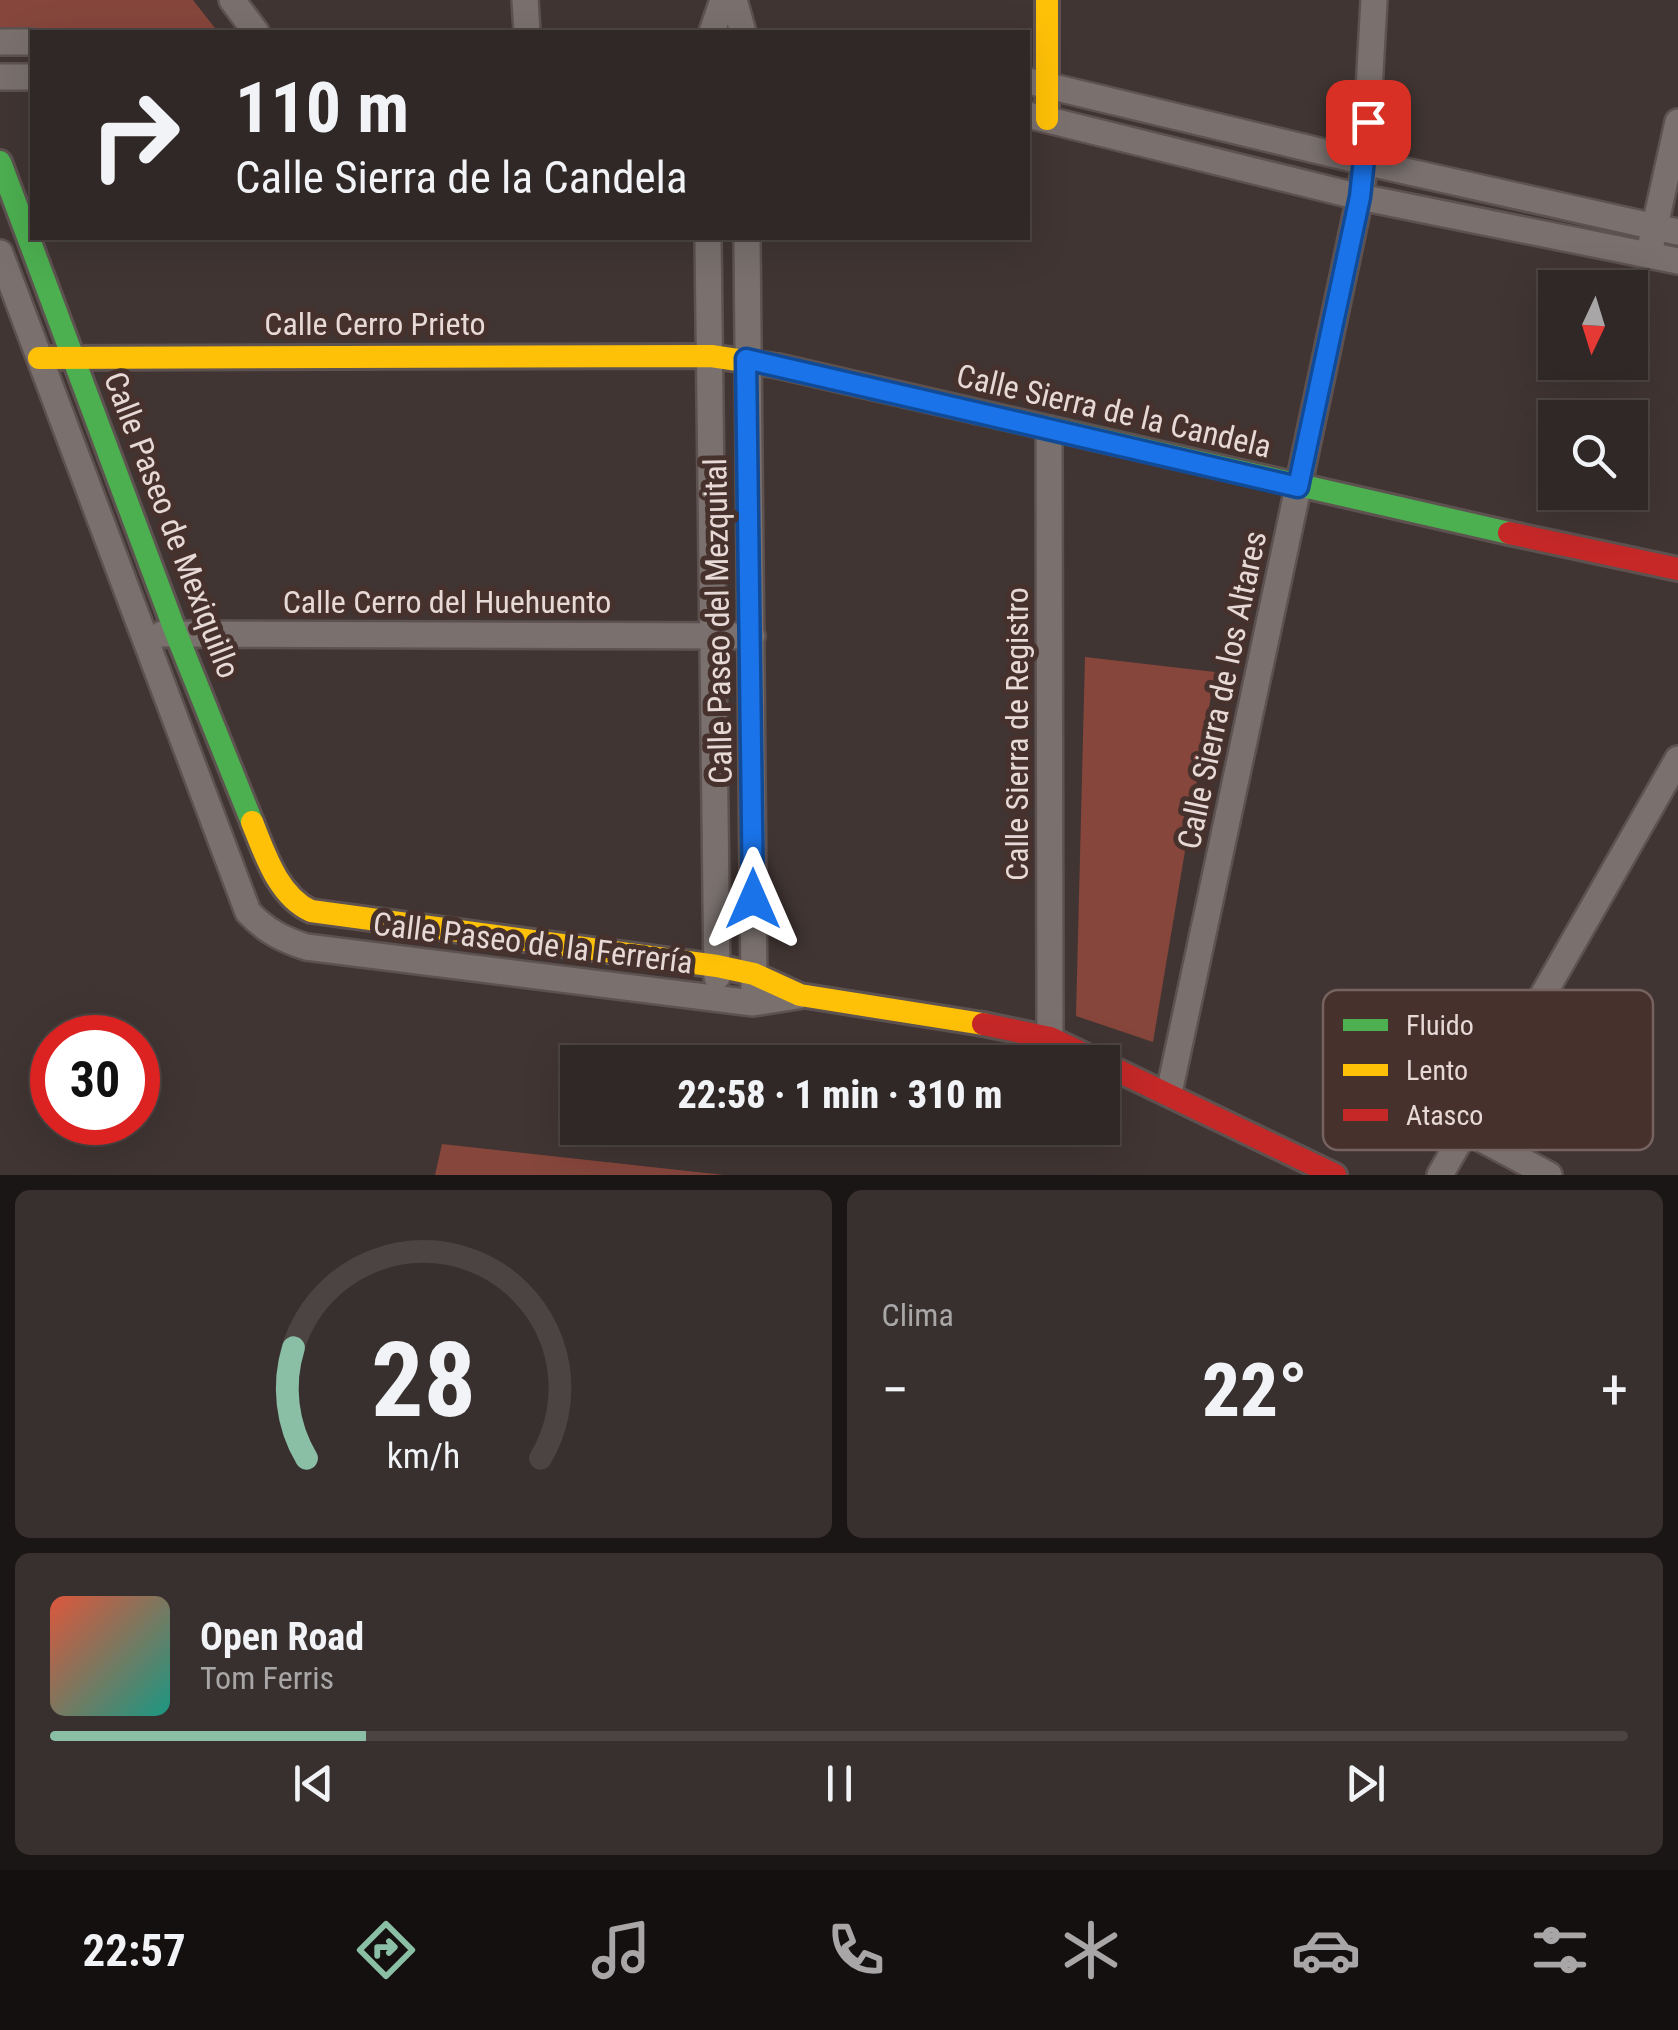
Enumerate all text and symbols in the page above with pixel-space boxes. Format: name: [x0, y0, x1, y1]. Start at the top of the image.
text: 110 m: [235, 67, 409, 149]
icon: right: [70, 70, 200, 200]
pin: [1326, 80, 1411, 165]
icon: arrive: [1341, 95, 1396, 150]
text: Calle Sierra de la Candela: [235, 151, 687, 204]
north arrow: [1538, 270, 1648, 380]
map controls: [1538, 270, 1648, 510]
street label: Calle Cerro Prieto: [264, 305, 486, 343]
street label: Calle Sierra de la Candela: [953, 356, 1275, 466]
street label: Calle Paseo de Mexiquillo: [96, 367, 248, 683]
button: search: [1538, 400, 1648, 510]
street label: Calle Paseo del Mezquital: [696, 458, 740, 784]
street label: Calle Sierra de los Altares: [1170, 527, 1274, 853]
street label: Calle Cerro del Huehuento: [283, 583, 611, 621]
street label: Calle Sierra de Registro: [998, 587, 1036, 881]
position arrow: [701, 847, 805, 951]
street label: Calle Paseo de la Ferrería: [371, 905, 695, 981]
legend: [1323, 990, 1653, 1150]
text: Fluido: [1406, 1009, 1474, 1042]
speed limit sign: 30: [30, 1015, 160, 1145]
text: Lento: [1406, 1054, 1468, 1087]
text: 22:58 · 1 min · 310 m: [678, 1073, 1002, 1117]
text: Atasco: [1406, 1099, 1483, 1132]
text: Clima: [882, 1296, 954, 1334]
text: 28: [371, 1320, 476, 1441]
text: 22°: [1202, 1346, 1308, 1434]
text: −: [882, 1358, 909, 1422]
text: +: [1601, 1358, 1628, 1422]
text: km/h: [386, 1435, 460, 1477]
text: Open Road: [200, 1615, 364, 1659]
text: Tom Ferris: [200, 1659, 334, 1697]
icon: previous: [286, 1756, 341, 1811]
icon: pause: [812, 1756, 867, 1811]
icon: next: [1338, 1756, 1393, 1811]
icon: directions: [351, 1915, 421, 1985]
icon: music: [586, 1915, 656, 1985]
icon: phone: [821, 1915, 891, 1985]
icon: climate: [1056, 1915, 1126, 1985]
icon: car: [1291, 1915, 1361, 1985]
icon: filters: [1525, 1915, 1595, 1985]
text: 22:57: [82, 1924, 186, 1977]

